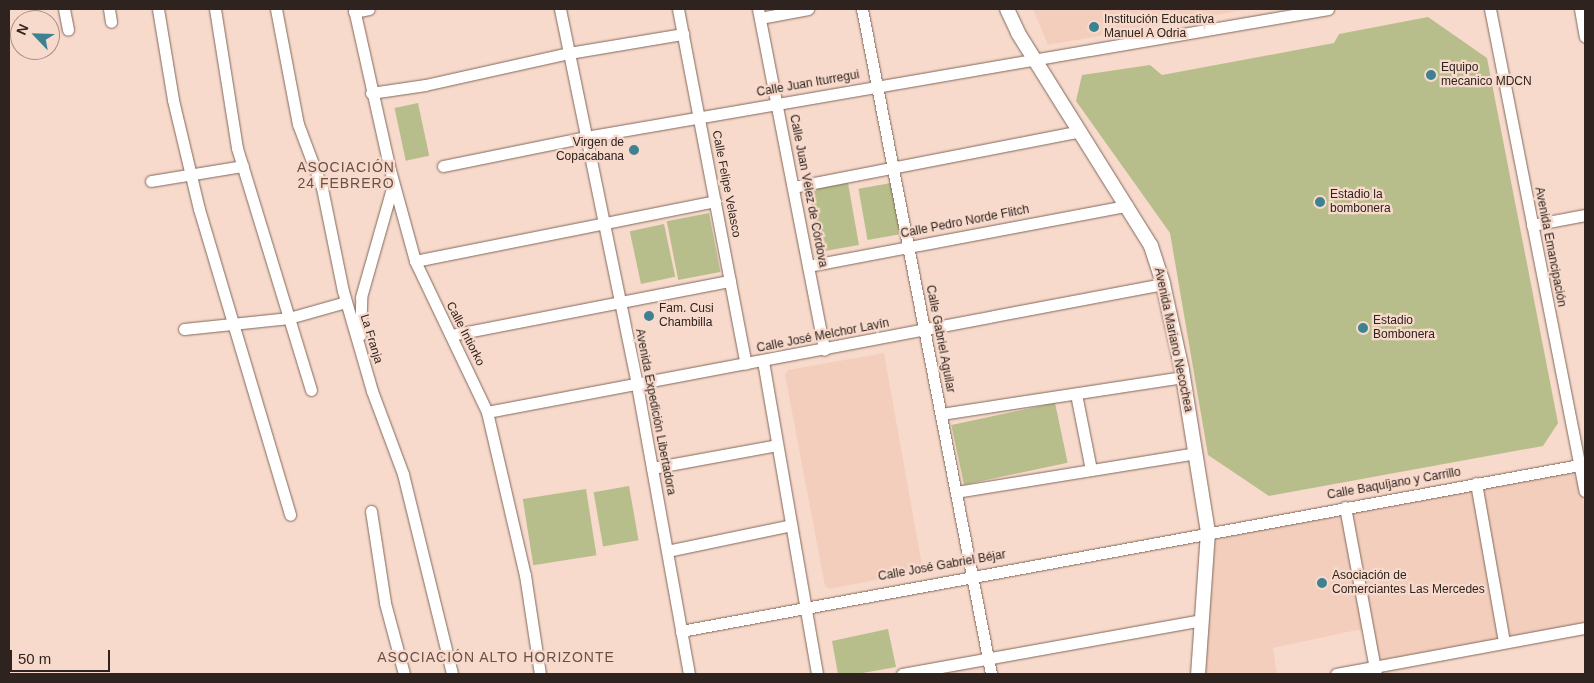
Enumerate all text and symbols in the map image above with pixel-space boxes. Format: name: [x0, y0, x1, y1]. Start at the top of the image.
north arrow: [10, 10, 60, 60]
place label: Institución Educativa Manuel A Odria: [1104, 13, 1214, 41]
text: N: [13, 21, 32, 37]
marker: Institución Educativa Manuel A Odria: [1088, 21, 1100, 33]
place label: Equipo mecanico MDCN: [1441, 61, 1532, 89]
street label: Calle Juan Iturregui: [756, 68, 860, 100]
marker: Equipo mecanico MDCN: [1425, 69, 1437, 81]
street label: Calle Juan Vélez de Córdova: [786, 113, 830, 269]
street label: Calle Felipe Velasco: [709, 129, 743, 239]
place label: Virgen de Copacabana: [556, 136, 624, 164]
marker: Virgen de Copacabana: [628, 144, 640, 156]
district label: ASOCIACIÓN 24 FEBRERO: [296, 159, 396, 192]
street label: Avenida Emancipación: [1531, 186, 1569, 308]
place label: Estadio la bombonera: [1330, 188, 1391, 216]
marker: Estadio la bombonera: [1314, 196, 1326, 208]
street label: Calle Pedro Norde Flitch: [899, 202, 1031, 242]
street label: Avenida Mariano Necochea: [1151, 267, 1195, 413]
street label: Calle Gabriel Aguilar: [922, 284, 958, 394]
street label: Calle Intiorko: [443, 300, 487, 368]
place label: Fam. Cusi Chambilla: [659, 302, 714, 330]
marker: Fam. Cusi Chambilla: [643, 310, 655, 322]
street label: La Franja: [357, 313, 385, 365]
place label: Estadio Bombonera: [1373, 314, 1435, 342]
street label: Calle José Melchor Lavín: [755, 316, 891, 356]
marker: Estadio Bombonera: [1357, 322, 1369, 334]
street label: Avenida Expedición Libertadora: [632, 328, 678, 496]
street label: Calle Baquíjano y Carrillo: [1326, 465, 1462, 503]
street label: Calle José Gabriel Béjar: [877, 548, 1007, 584]
place label: Asociación de Comerciantes Las Mercedes: [1332, 569, 1485, 597]
marker: Asociación de Comerciantes Las Mercedes: [1316, 577, 1328, 589]
scale bar: [12, 640, 112, 672]
district label: ASOCIACIÓN ALTO HORIZONTE: [374, 649, 618, 665]
text: 50 m: [18, 650, 51, 667]

